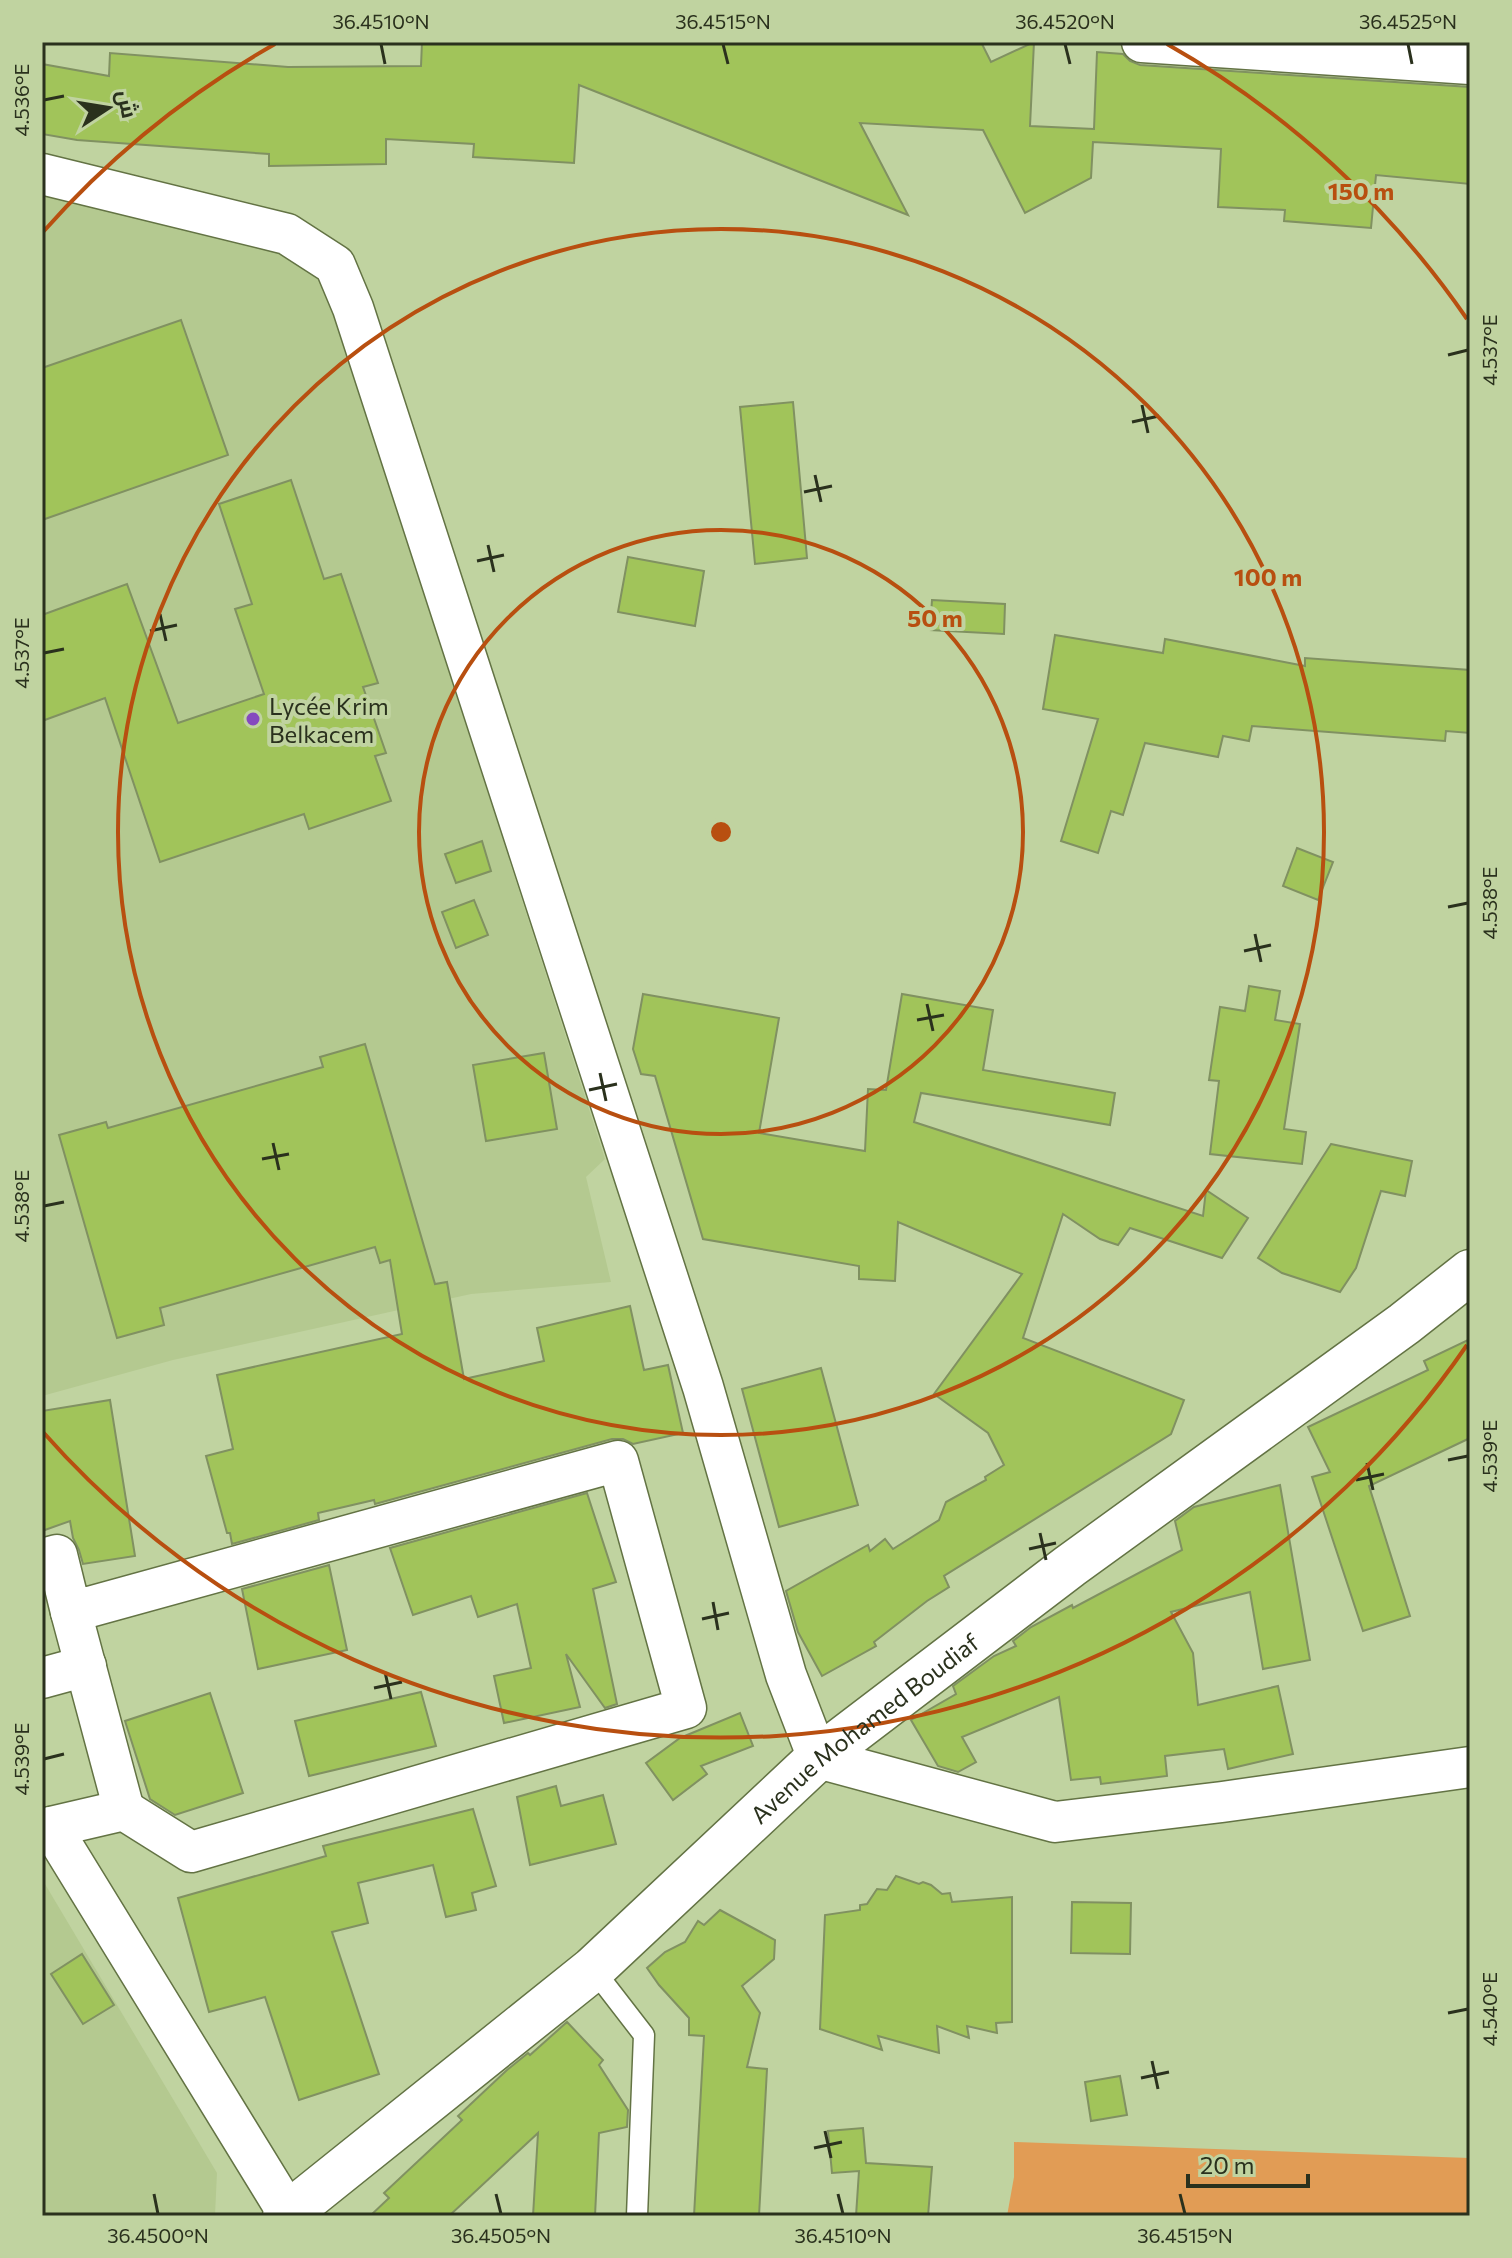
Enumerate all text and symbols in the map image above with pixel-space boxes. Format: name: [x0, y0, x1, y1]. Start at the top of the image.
text: 36.4510°N: [332, 9, 430, 33]
text: 36.4515°N: [675, 9, 771, 33]
text: 36.4520°N: [1015, 9, 1115, 33]
text: 36.4525°N: [1359, 9, 1457, 33]
text: 4.536°E: [9, 64, 33, 136]
north arrow: [68, 68, 148, 148]
text: ش: [111, 87, 144, 121]
text: 150 m: [1328, 176, 1394, 205]
text: 4.537°E: [1477, 314, 1501, 386]
text: 100 m: [1234, 562, 1302, 591]
text: 50 m: [907, 603, 963, 632]
text: 4.537°E: [9, 617, 33, 689]
place label: Lycée Krim Belkacem: [269, 691, 389, 748]
marker: Lycée Krim Belkacem: [244, 710, 262, 728]
centre of rings: [707, 818, 735, 846]
text: 4.538°E: [1477, 867, 1501, 939]
text: 4.538°E: [9, 1170, 33, 1242]
text: 4.539°E: [1477, 1420, 1501, 1492]
street label: Avenue Mohamed Boudiaf: [744, 1626, 984, 1829]
text: 4.539°E: [9, 1723, 33, 1795]
text: 4.540°E: [1477, 1972, 1501, 2046]
scale bar: [1188, 2138, 1308, 2188]
text: 20 m: [1200, 2150, 1254, 2179]
text: 36.4500°N: [107, 2223, 209, 2247]
text: 36.4505°N: [451, 2223, 551, 2247]
text: 36.4510°N: [794, 2223, 892, 2247]
text: 36.4515°N: [1137, 2223, 1233, 2247]

